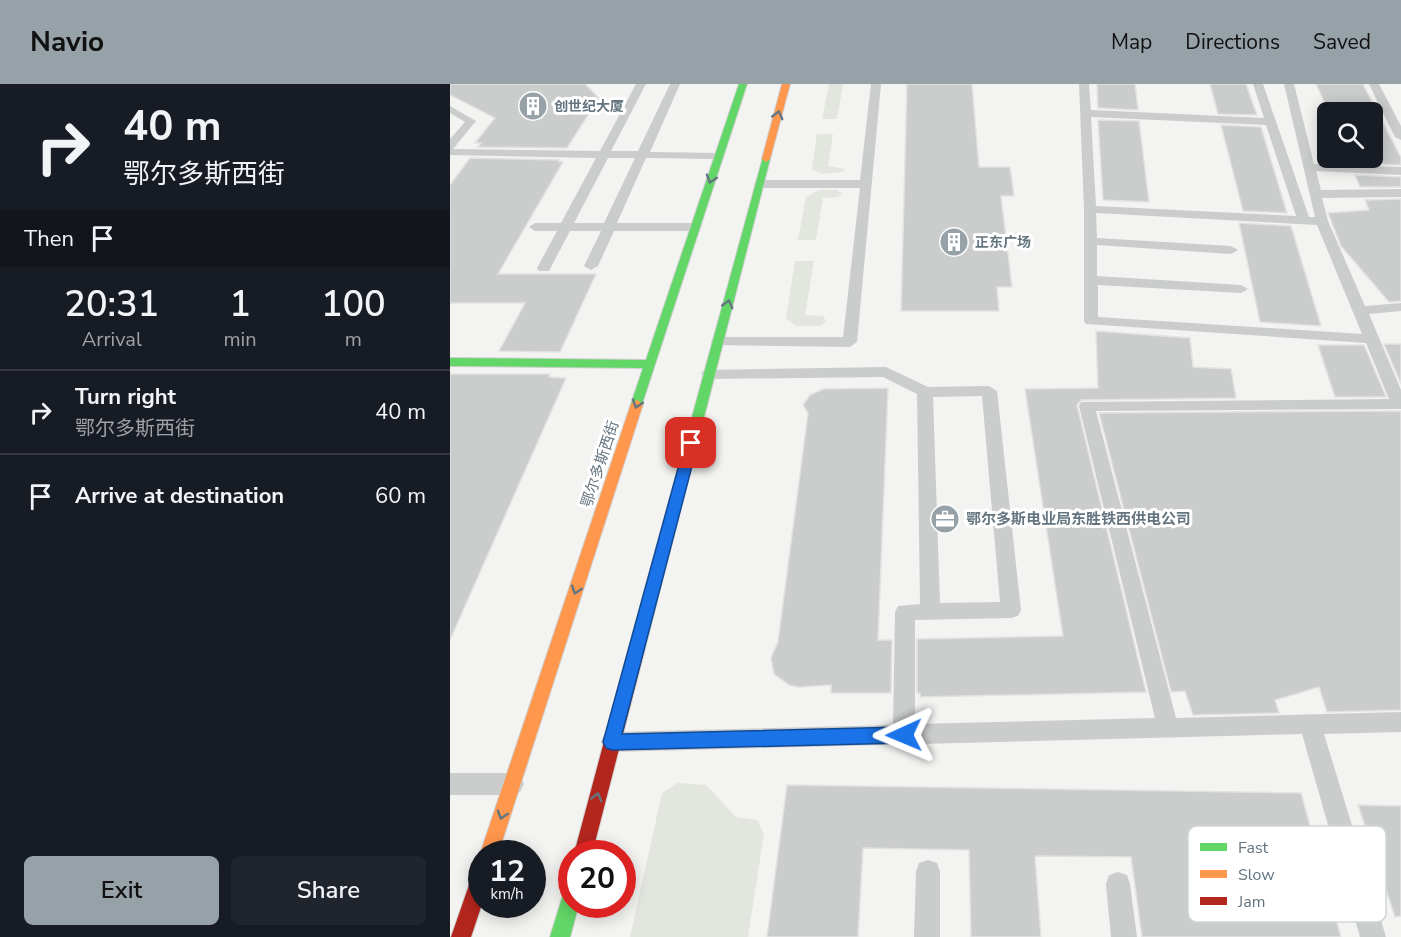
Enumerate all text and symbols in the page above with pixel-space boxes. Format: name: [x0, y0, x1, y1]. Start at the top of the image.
text: Navio: [30, 23, 104, 61]
text: Map: [1111, 28, 1152, 56]
text: Directions: [1185, 28, 1280, 56]
text: Saved: [1313, 28, 1371, 56]
building icon: 创世纪大厦: [517, 90, 549, 122]
place label: 创世纪大厦: [554, 97, 624, 116]
text: 40 m: [123, 98, 222, 155]
map controls: [1317, 102, 1383, 168]
button: search: [1317, 102, 1383, 168]
icon: right: [24, 108, 102, 186]
one-way arrow: [770, 110, 783, 120]
text: 鄂尔多斯西街: [123, 156, 285, 193]
one-way arrow: [706, 173, 719, 184]
icon: arrive: [86, 222, 119, 255]
text: Then: [24, 224, 74, 254]
building icon: 正东广场: [938, 226, 970, 258]
place label: 正东广场: [975, 233, 1031, 252]
text: 20:31: [64, 280, 159, 329]
text: 1: [229, 280, 251, 329]
text: 100: [321, 280, 386, 329]
one-way arrow: [720, 299, 733, 309]
text: Arrival: [82, 326, 142, 353]
text: min: [224, 326, 257, 353]
text: m: [345, 326, 362, 353]
text: Turn right: [75, 382, 176, 412]
icon: right: [24, 396, 57, 429]
text: 40 m: [375, 397, 426, 427]
one-way arrow: [632, 398, 644, 409]
text: 鄂尔多斯西街: [75, 415, 195, 442]
pin: [665, 417, 716, 468]
street label: 鄂尔多斯西街: [577, 418, 623, 510]
icon: arrive: [674, 426, 707, 459]
icon: arrive: [24, 480, 57, 513]
text: Arrive at destination: [75, 481, 284, 511]
text: 60 m: [375, 481, 426, 511]
office icon: 鄂尔多斯电业局东胜铁西供电公司: [929, 503, 961, 535]
place label: 鄂尔多斯电业局东胜铁西供电公司: [966, 509, 1191, 529]
one-way arrow: [571, 584, 583, 595]
position arrow: [872, 703, 936, 767]
one-way arrow: [590, 792, 603, 802]
one-way arrow: [496, 809, 509, 820]
legend: [1188, 826, 1386, 922]
text: Fast: [1238, 837, 1269, 859]
speed limit sign: 20: [558, 840, 636, 918]
text: 12: [489, 851, 525, 892]
button: Exit: [24, 856, 219, 925]
button: Share: [231, 856, 426, 925]
text: Slow: [1238, 864, 1275, 886]
text: km/h: [490, 884, 524, 904]
text: Jam: [1237, 891, 1265, 913]

